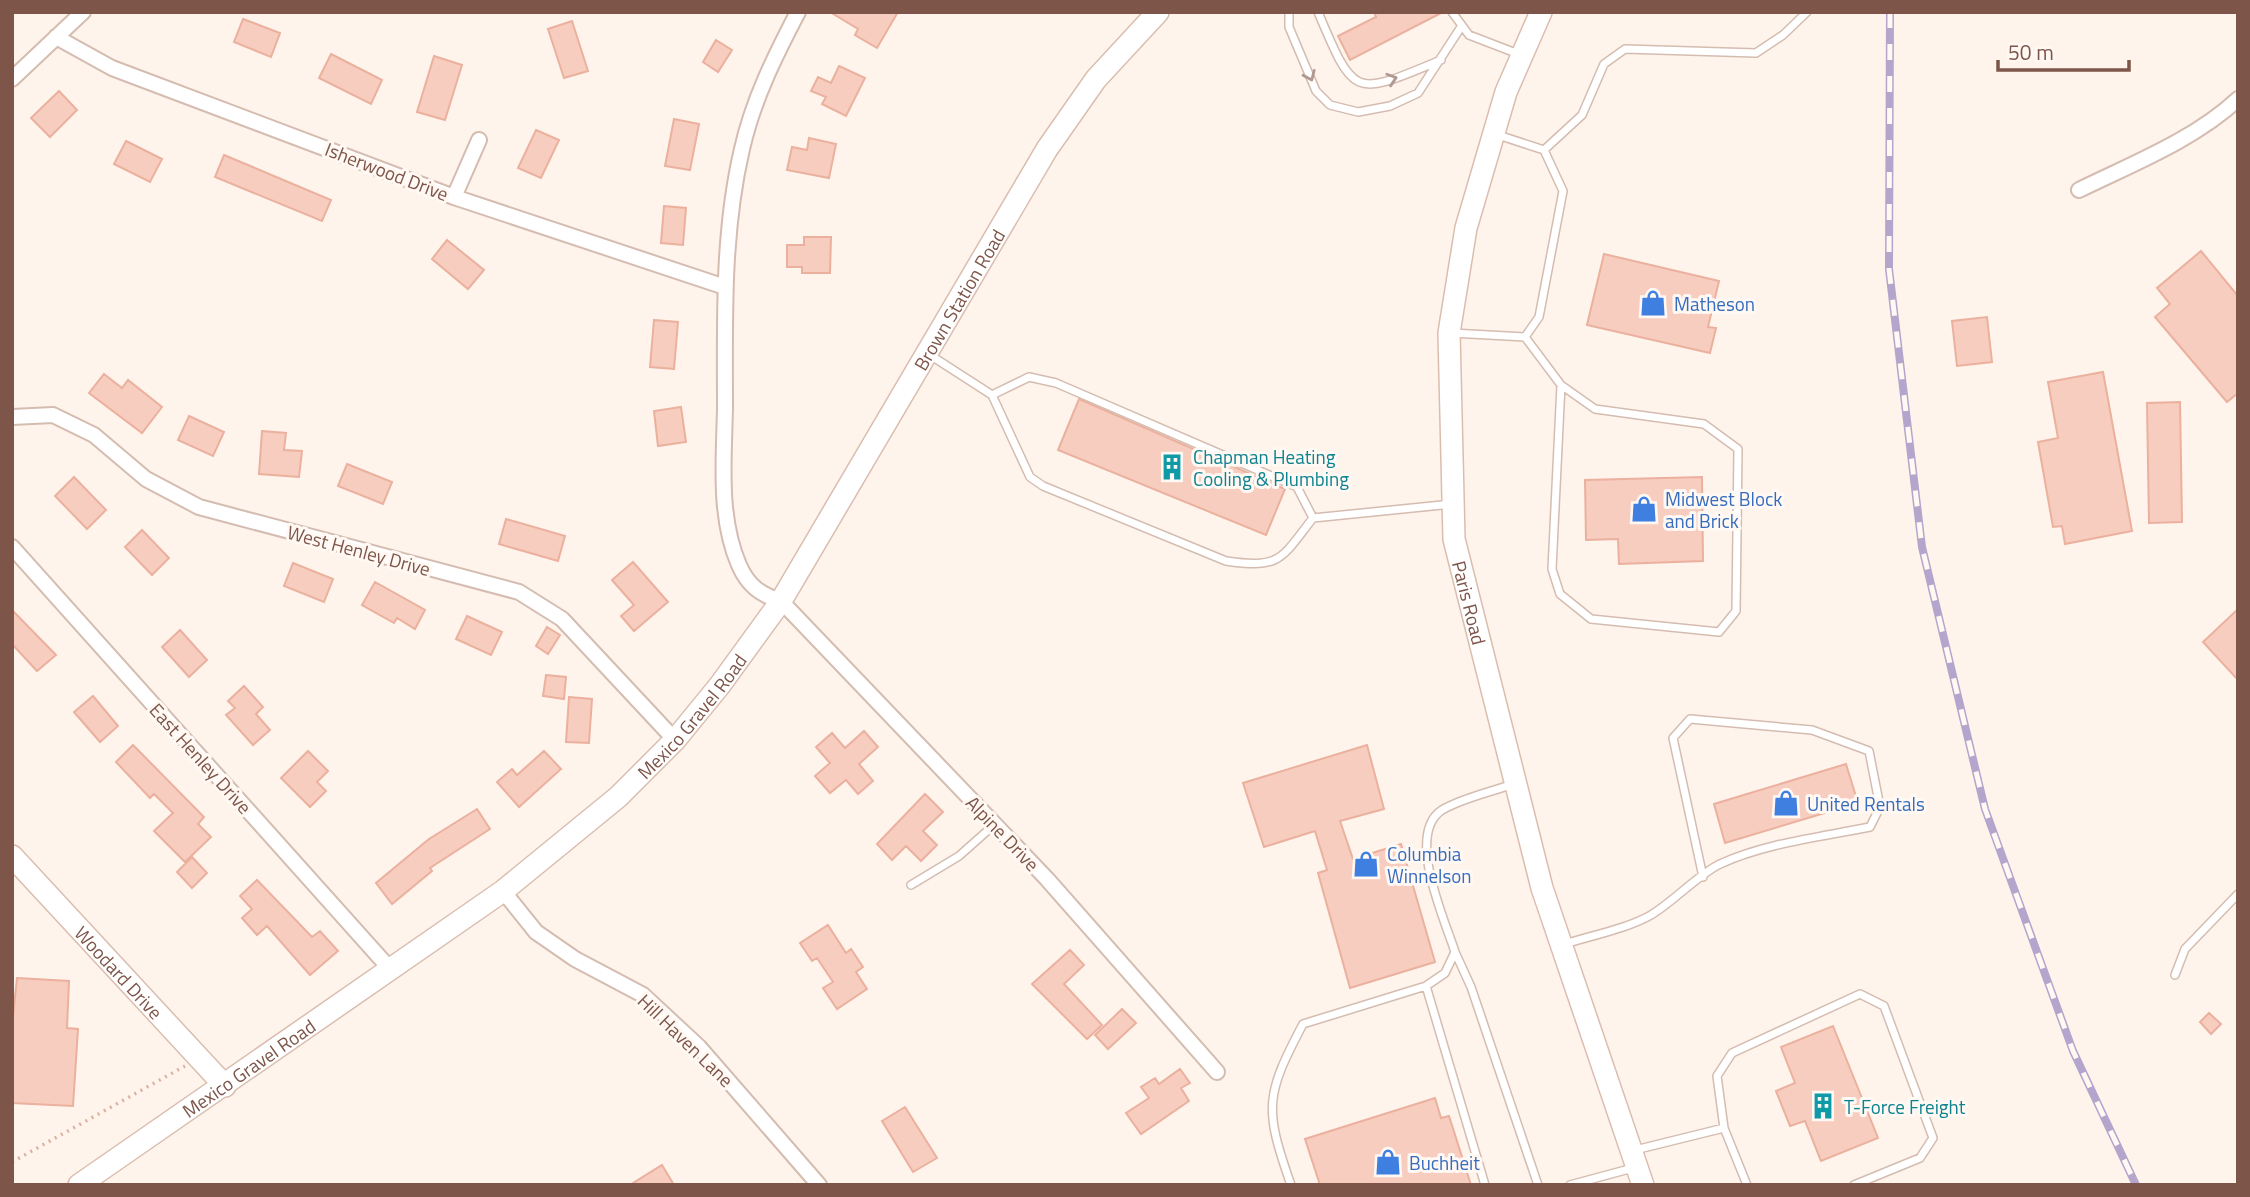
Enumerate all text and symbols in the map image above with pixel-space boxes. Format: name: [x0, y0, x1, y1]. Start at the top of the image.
scale bar: [1998, 28, 2129, 72]
text: 50 m: [2008, 36, 2054, 68]
one-way arrow: [1302, 69, 1316, 81]
one-way arrow: [1385, 73, 1397, 87]
street label: Isherwood Drive: [321, 134, 453, 208]
street label: Brown Station Road: [906, 223, 1012, 376]
shop icon: Matheson: [1638, 288, 1668, 318]
place label: Matheson: [1674, 289, 1755, 318]
place label: Chapman Heating Cooling & Plumbing: [1193, 442, 1349, 493]
building icon: Chapman Heating Cooling & Plumbing: [1157, 452, 1187, 482]
place label: Midwest Block and Brick: [1665, 484, 1782, 535]
shop icon: Midwest Block and Brick: [1629, 494, 1659, 524]
street label: West Henley Drive: [284, 517, 434, 583]
street label: Paris Road: [1445, 557, 1495, 648]
street label: Mexico Gravel Road: [630, 647, 753, 785]
street label: East Henley Drive: [143, 696, 259, 820]
shop icon: United Rentals: [1771, 788, 1801, 818]
street label: Alpine Drive: [959, 789, 1047, 877]
place label: United Rentals: [1807, 789, 1925, 818]
place label: Columbia Winnelson: [1387, 839, 1471, 890]
shop icon: Columbia Winnelson: [1351, 849, 1381, 879]
street label: Woodard Drive: [69, 919, 170, 1025]
street label: Hill Haven Lane: [631, 987, 741, 1093]
street label: Mexico Gravel Road: [176, 1011, 321, 1124]
building icon: T-Force Freight: [1808, 1091, 1838, 1121]
place label: T-Force Freight: [1844, 1092, 1966, 1121]
shop icon: Buchheit: [1373, 1147, 1403, 1177]
place label: Buchheit: [1409, 1148, 1480, 1177]

